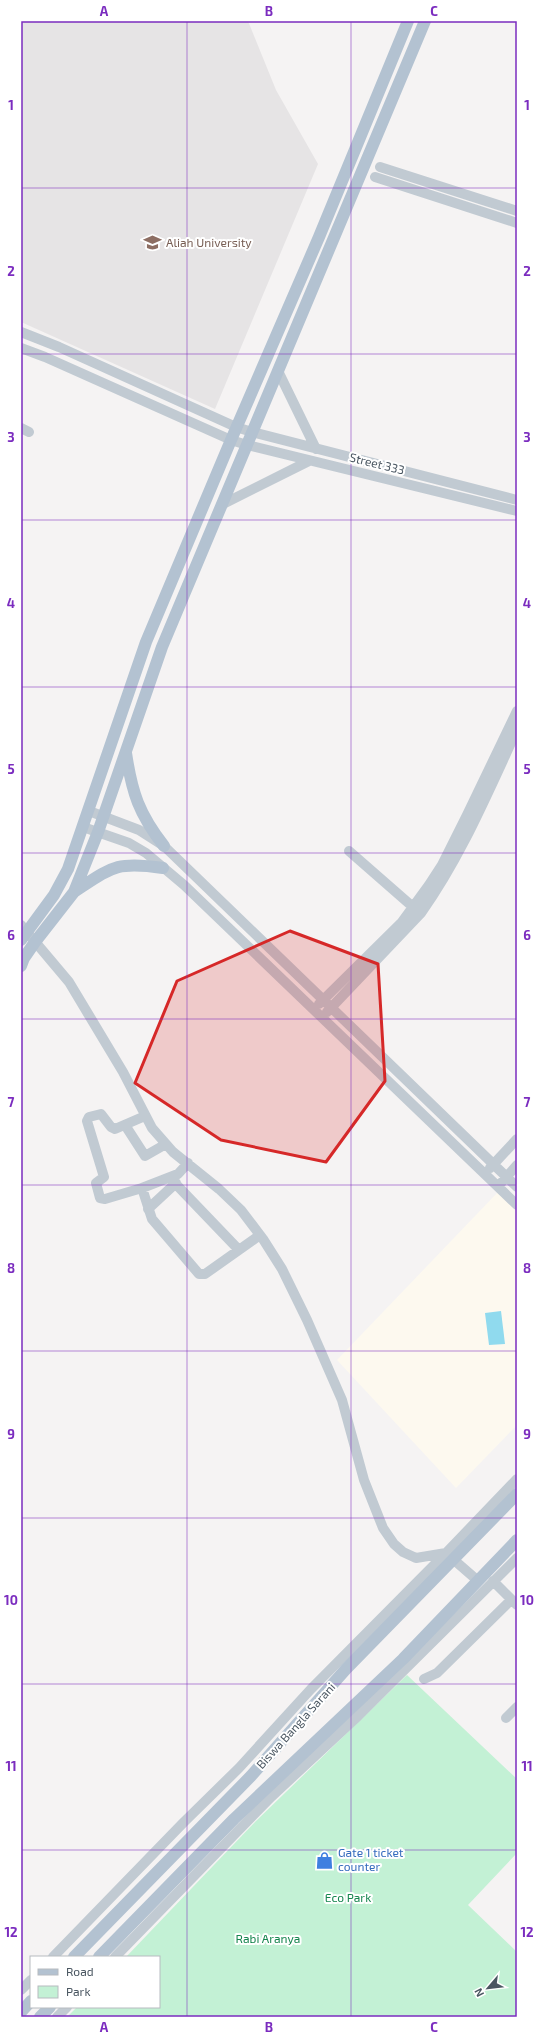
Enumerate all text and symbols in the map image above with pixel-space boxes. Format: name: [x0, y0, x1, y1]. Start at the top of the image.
text: A: [100, 3, 109, 19]
text: B: [265, 3, 273, 19]
text: C: [430, 3, 438, 19]
text: 1: [8, 97, 14, 113]
text: 1: [524, 97, 530, 113]
school or university icon: Aliah University: [143, 233, 163, 253]
place label: Aliah University: [166, 235, 252, 249]
text: 2: [7, 263, 15, 279]
text: 2: [523, 263, 531, 279]
text: 3: [7, 429, 15, 445]
text: 3: [523, 429, 531, 445]
street label: Street 333: [348, 449, 406, 477]
text: 4: [7, 595, 15, 611]
text: 4: [523, 595, 531, 611]
text: 5: [7, 761, 15, 777]
text: 5: [523, 761, 531, 777]
text: 6: [7, 927, 15, 943]
text: 6: [523, 927, 531, 943]
text: 7: [8, 1094, 15, 1110]
text: 7: [524, 1094, 531, 1110]
text: 8: [7, 1260, 15, 1276]
text: 8: [523, 1260, 531, 1276]
text: 9: [7, 1426, 15, 1442]
text: 9: [523, 1426, 531, 1442]
text: 10: [4, 1592, 18, 1608]
text: 10: [520, 1592, 534, 1608]
street label: Biswa Bangla Sarani: [253, 1679, 338, 1771]
text: 11: [5, 1758, 17, 1774]
text: 11: [521, 1758, 533, 1774]
place label: Gate 1 ticket counter: [338, 1845, 404, 1873]
shop icon: Gate 1 ticket counter: [315, 1850, 335, 1870]
park label: Eco Park: [325, 1890, 371, 1904]
text: 12: [4, 1924, 18, 1940]
text: 12: [520, 1924, 534, 1940]
park label: Rabi Aranya: [236, 1931, 300, 1945]
legend: [30, 1956, 160, 2008]
text: Road: [66, 1964, 94, 1978]
north arrow: [468, 1968, 508, 2008]
text: Park: [66, 1984, 91, 1998]
text: N: [471, 1986, 486, 1999]
text: A: [100, 2019, 109, 2035]
text: B: [265, 2019, 273, 2035]
text: C: [430, 2019, 438, 2035]

